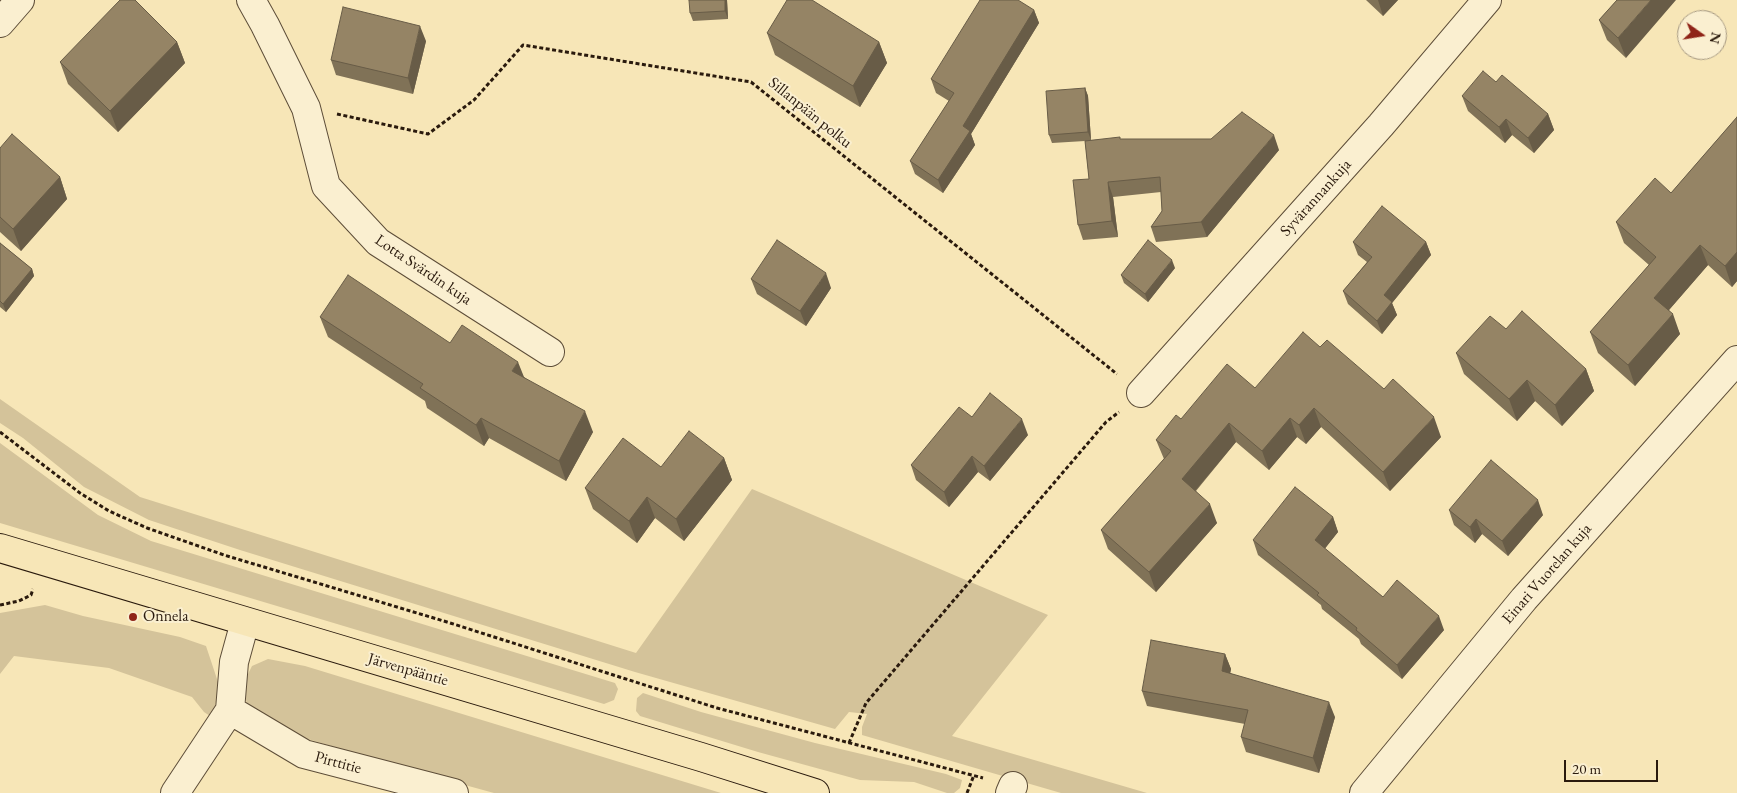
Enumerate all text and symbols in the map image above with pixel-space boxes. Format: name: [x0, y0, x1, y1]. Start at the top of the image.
north arrow: [1677, 10, 1727, 60]
text: N: [1706, 31, 1726, 46]
street label: Sillanpään polku: [764, 73, 856, 153]
street label: Syvärannankuja: [1276, 156, 1356, 240]
street label: Lotta Svärdin kuja: [371, 231, 475, 309]
street label: Einari Vuorelan kuja: [1498, 520, 1596, 628]
place label: Onnela: [143, 607, 189, 627]
marker: Onnela: [127, 611, 139, 623]
street label: Järvenpääntie: [366, 649, 450, 691]
street label: Pirttitie: [313, 748, 363, 778]
scale bar: [1567, 750, 1661, 782]
text: 20 m: [1572, 759, 1601, 778]

